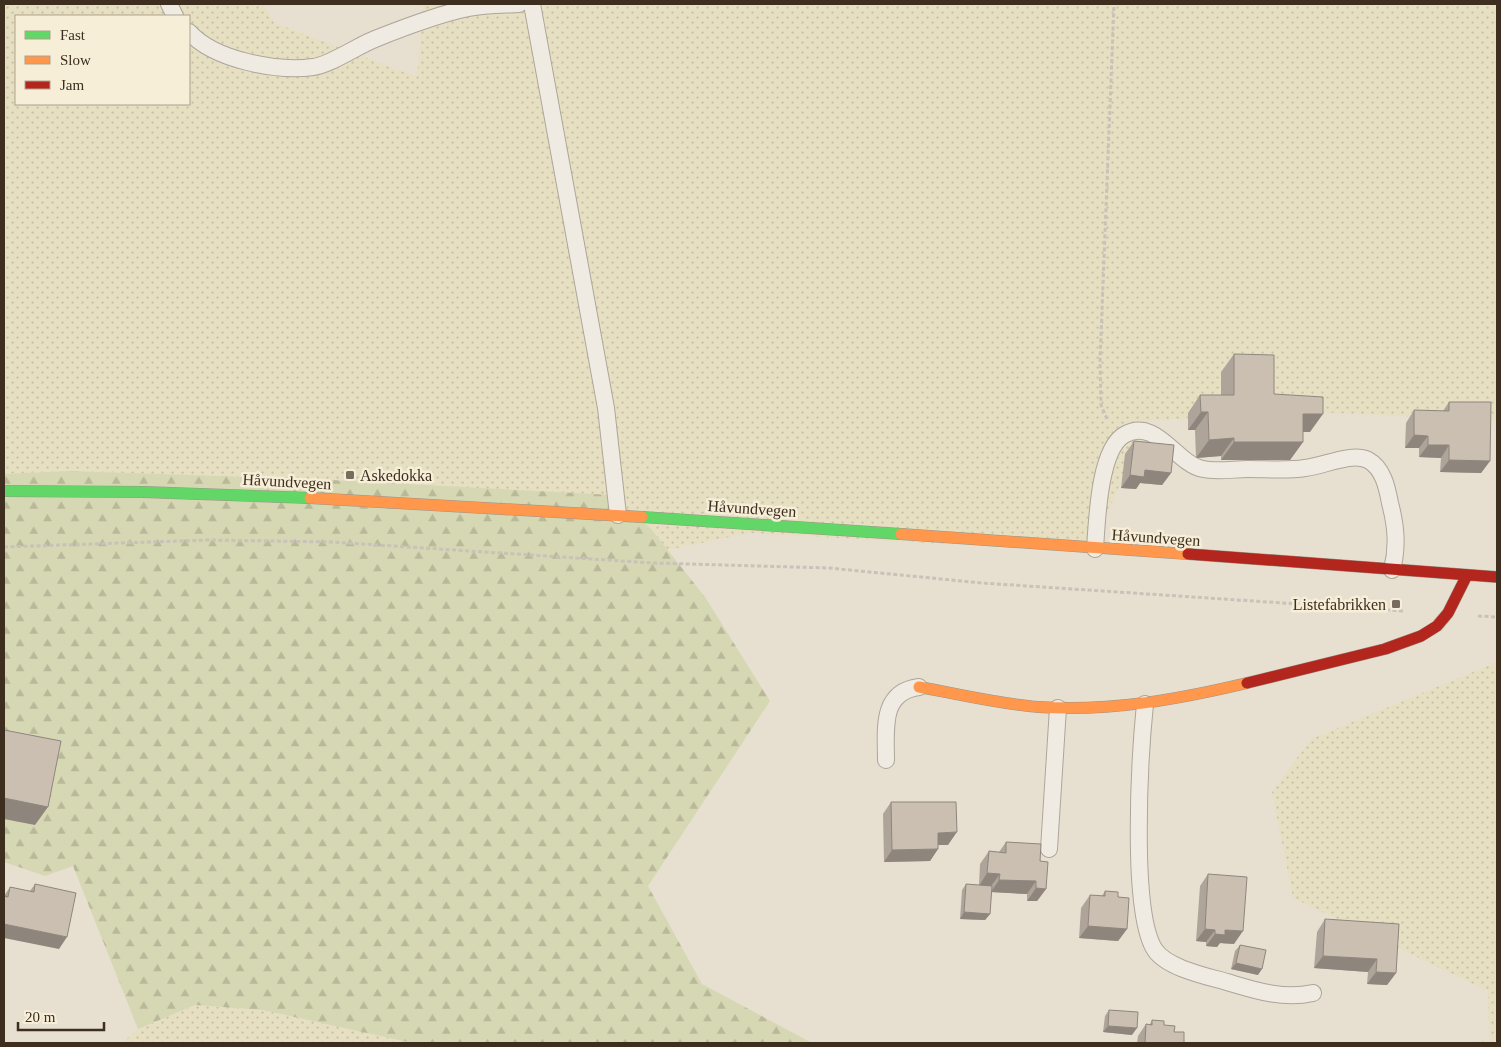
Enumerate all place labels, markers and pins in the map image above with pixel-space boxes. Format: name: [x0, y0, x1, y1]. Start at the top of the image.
place label: Askedokka: [360, 467, 432, 484]
marker: Askedokka: [344, 469, 356, 481]
place label: Listefabrikken: [1293, 596, 1386, 613]
marker: Listefabrikken: [1390, 598, 1402, 610]

